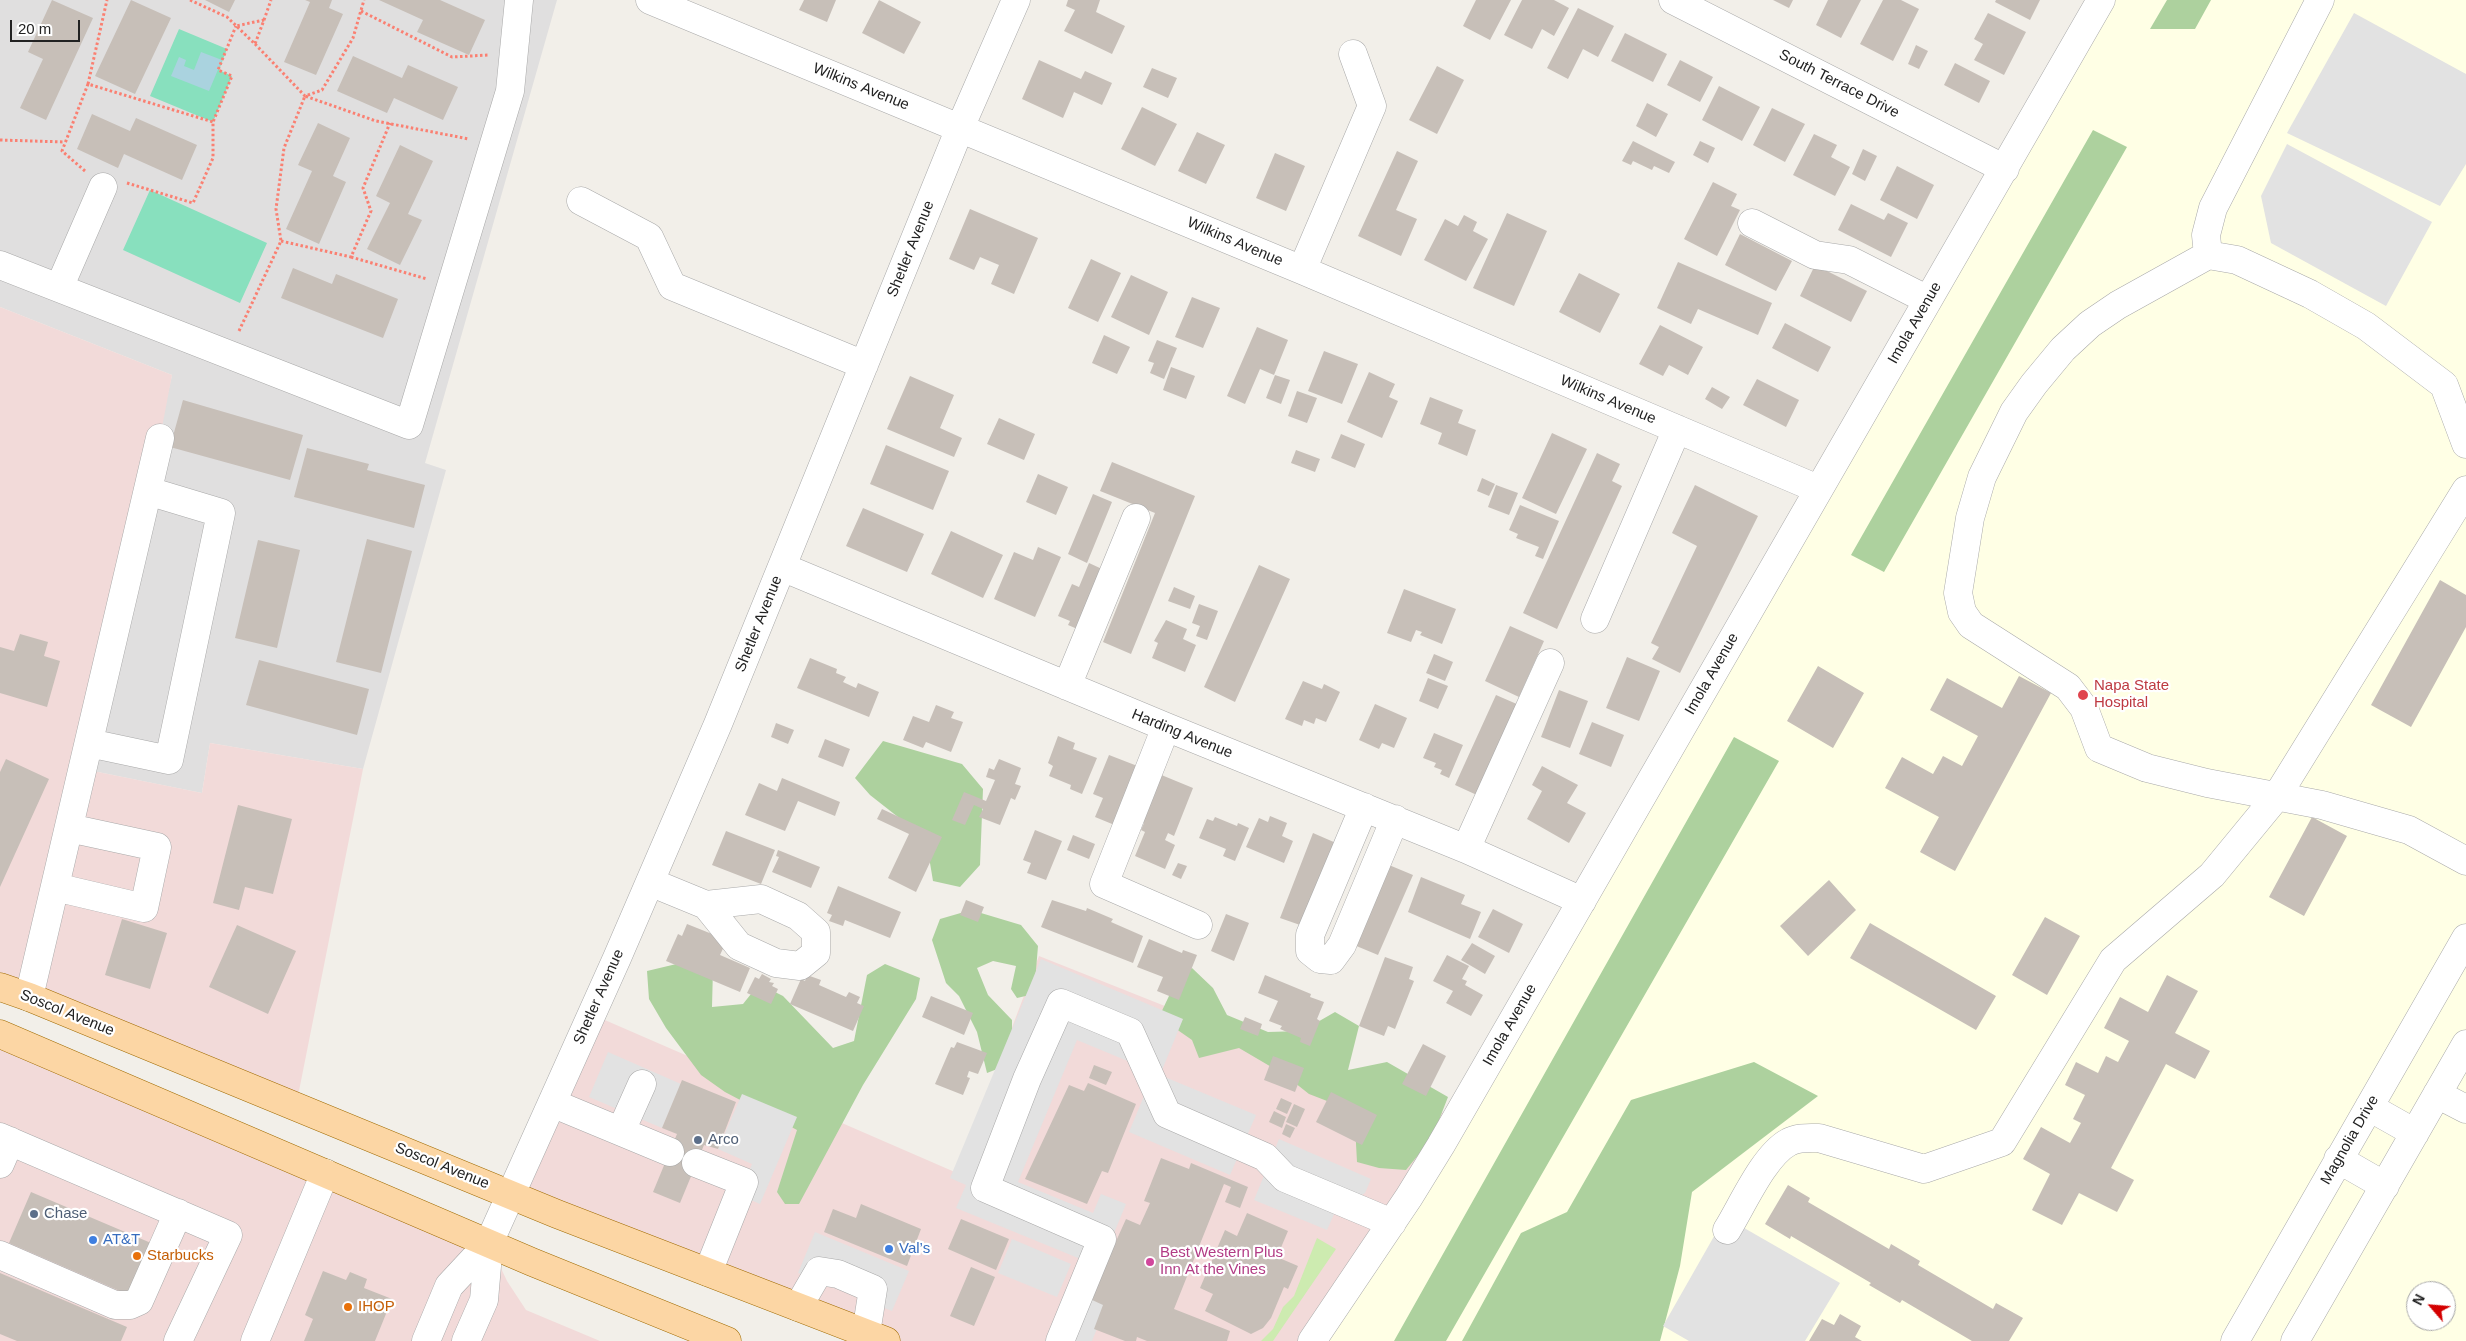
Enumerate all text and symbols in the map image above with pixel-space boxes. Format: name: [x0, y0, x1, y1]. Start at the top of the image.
scale bar: [12, 10, 82, 42]
text: 20 m: [18, 20, 51, 37]
street label: South Terrace Drive: [1776, 46, 1902, 122]
street label: Wilkins Avenue: [810, 60, 912, 114]
street label: Shetler Avenue: [883, 198, 939, 300]
street label: Wilkins Avenue: [1184, 214, 1286, 270]
street label: Imola Avenue: [1884, 279, 1946, 367]
street label: Wilkins Avenue: [1557, 372, 1659, 428]
street label: Shetler Avenue: [731, 573, 787, 675]
street label: Imola Avenue: [1681, 630, 1743, 718]
place label: Napa State Hospital: [2094, 677, 2169, 712]
marker: Napa State Hospital: [2076, 688, 2090, 702]
street label: Harding Avenue: [1129, 706, 1235, 762]
street label: Shetler Avenue: [570, 947, 628, 1047]
street label: Imola Avenue: [1479, 981, 1541, 1069]
street label: Soscol Avenue: [17, 986, 117, 1040]
street label: Magnolia Drive: [2317, 1092, 2383, 1188]
place label: Arco: [708, 1131, 739, 1149]
marker: Arco: [692, 1134, 704, 1146]
street label: Soscol Avenue: [392, 1139, 492, 1193]
place label: Chase: [44, 1205, 87, 1223]
marker: Chase: [28, 1208, 40, 1220]
place label: AT&T: [103, 1231, 140, 1249]
marker: AT&T: [87, 1234, 99, 1246]
place label: Val’s: [899, 1240, 930, 1258]
marker: Val’s: [883, 1243, 895, 1255]
place label: Best Western Plus Inn At the Vines: [1160, 1244, 1283, 1279]
place label: Starbucks: [147, 1247, 214, 1265]
marker: Starbucks: [131, 1250, 143, 1262]
marker: Best Western Plus Inn At the Vines: [1144, 1256, 1156, 1268]
north arrow: [2406, 1281, 2456, 1331]
text: N: [2409, 1292, 2428, 1308]
place label: IHOP: [358, 1298, 395, 1316]
marker: IHOP: [342, 1301, 354, 1313]

